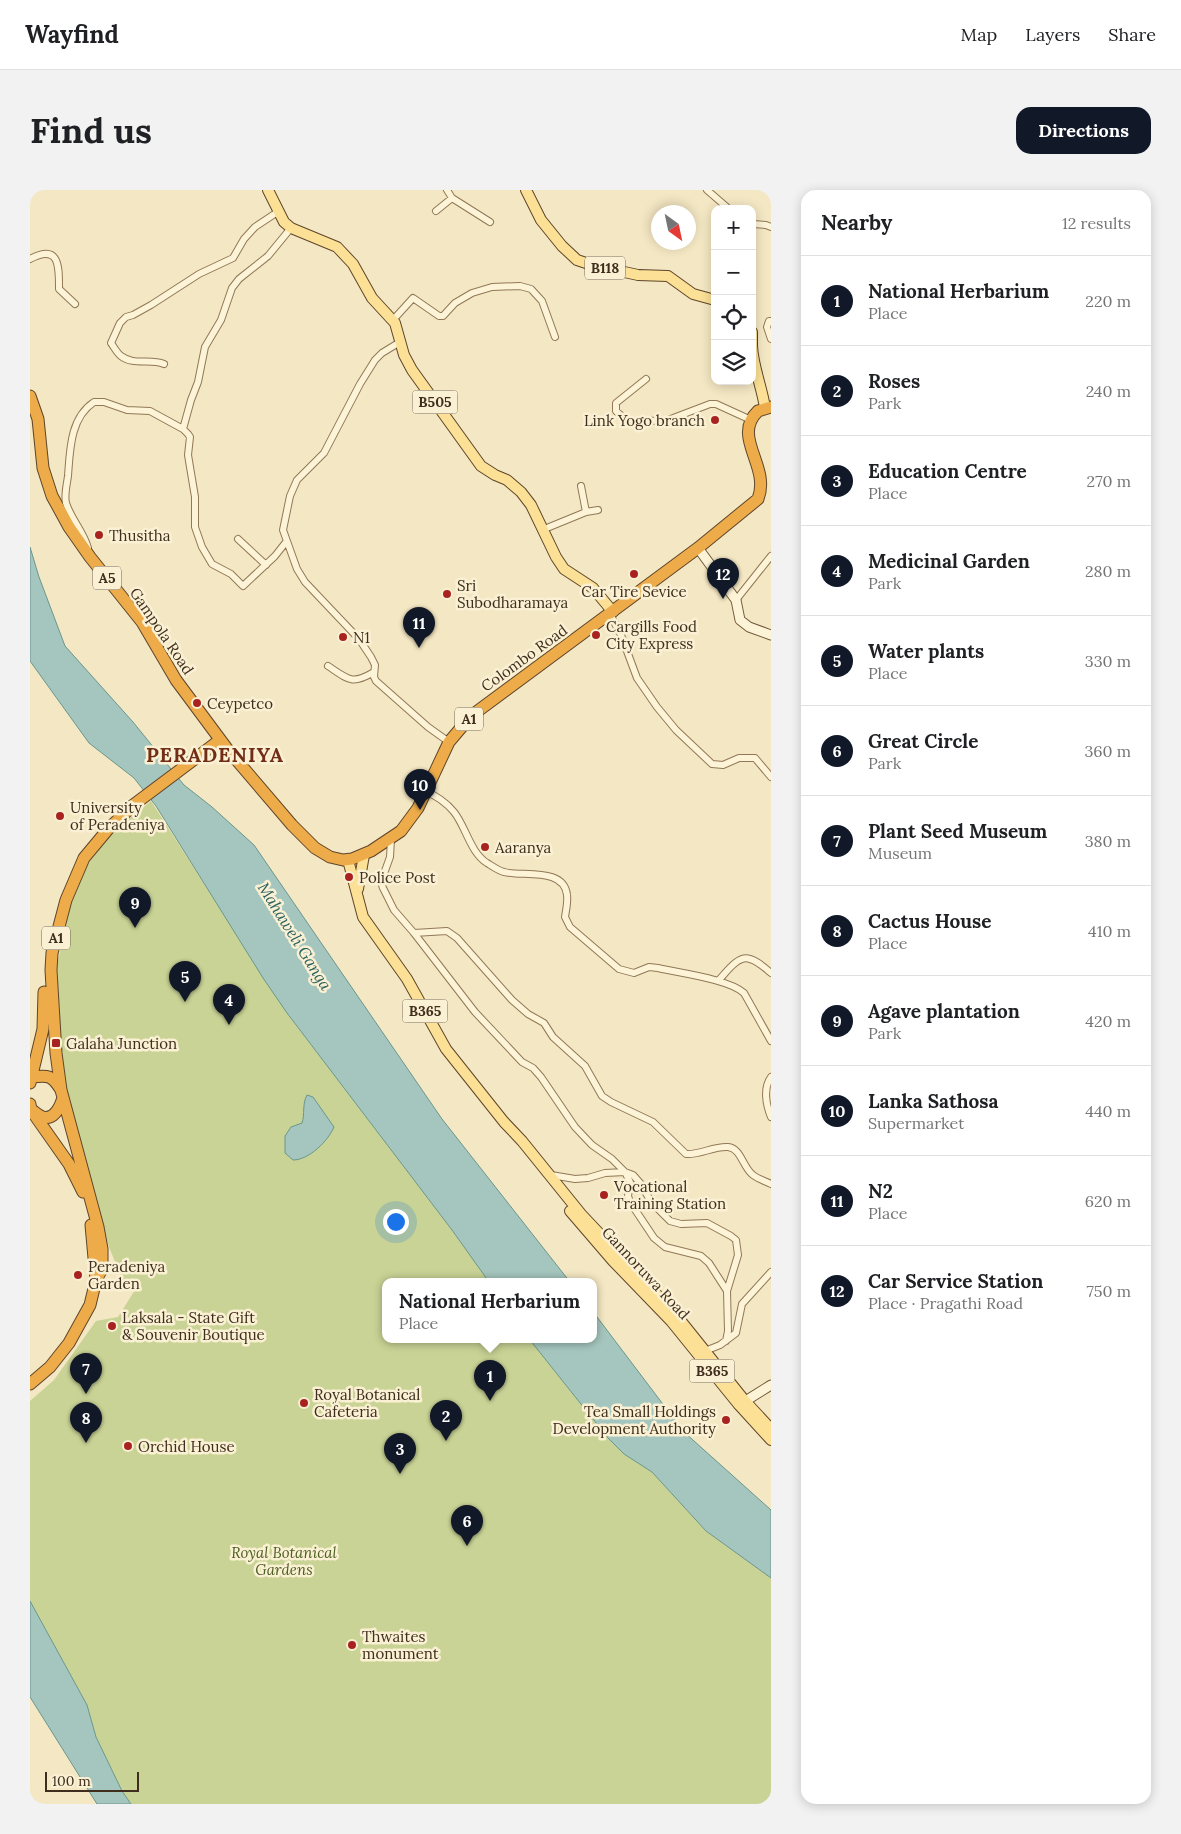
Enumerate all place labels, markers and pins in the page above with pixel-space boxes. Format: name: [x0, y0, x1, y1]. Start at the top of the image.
place label: Link Yogo branch: [584, 411, 705, 430]
marker: Link Yogo branch: [709, 414, 721, 426]
place label: Thusitha: [109, 526, 171, 545]
marker: Thusitha: [93, 529, 105, 541]
pin: 12: [707, 558, 739, 599]
marker: Car Tire Sevice: [628, 568, 640, 580]
place label: Sri Subodharamaya: [457, 576, 569, 612]
place label: Car Tire Sevice: [581, 582, 687, 601]
marker: Sri Subodharamaya: [441, 588, 453, 600]
pin: 11: [403, 607, 435, 648]
place label: Cargills Food City Express: [606, 617, 697, 653]
place label: N1: [353, 628, 370, 647]
marker: Cargills Food City Express: [590, 629, 602, 641]
marker: N1: [337, 631, 349, 643]
place label: Ceypetco: [207, 694, 273, 713]
marker: Ceypetco: [191, 697, 203, 709]
pin: 10: [404, 769, 436, 810]
place label: University of Peradeniya: [70, 798, 165, 834]
marker: University of Peradeniya: [54, 810, 66, 822]
place label: Aaranya: [494, 838, 552, 857]
marker: Aaranya: [479, 841, 491, 853]
place label: Police Post: [359, 868, 436, 887]
marker: Police Post: [343, 871, 355, 883]
pin: 9: [119, 887, 151, 928]
pin: 5: [169, 961, 201, 1002]
pin: 4: [213, 984, 245, 1025]
place label: Galaha Junction: [66, 1034, 177, 1053]
marker: Galaha Junction: [50, 1037, 62, 1049]
place label: Vocational Training Station: [613, 1177, 726, 1213]
marker: Vocational Training Station: [598, 1189, 610, 1201]
place label: Peradeniya Garden: [88, 1257, 165, 1293]
marker: Peradeniya Garden: [72, 1269, 84, 1281]
place label: Laksala - State Gift & Souvenir Boutique: [122, 1308, 265, 1344]
marker: Laksala - State Gift & Souvenir Boutique: [106, 1320, 118, 1332]
pin: 7: [70, 1353, 102, 1394]
pin: 1: [474, 1360, 506, 1401]
place label: Royal Botanical Cafeteria: [314, 1385, 420, 1421]
marker: Royal Botanical Cafeteria: [298, 1397, 310, 1409]
pin: 2: [430, 1400, 462, 1441]
pin: 8: [70, 1402, 102, 1443]
place label: Tea Small Holdings Development Authority: [552, 1402, 716, 1438]
marker: Tea Small Holdings Development Authority: [720, 1414, 732, 1426]
pin: 3: [384, 1433, 416, 1474]
place label: Orchid House: [138, 1437, 235, 1456]
marker: Orchid House: [122, 1440, 134, 1452]
pin: 6: [451, 1505, 483, 1546]
place label: Thwaites monument: [362, 1627, 439, 1663]
marker: Thwaites monument: [346, 1639, 358, 1651]

